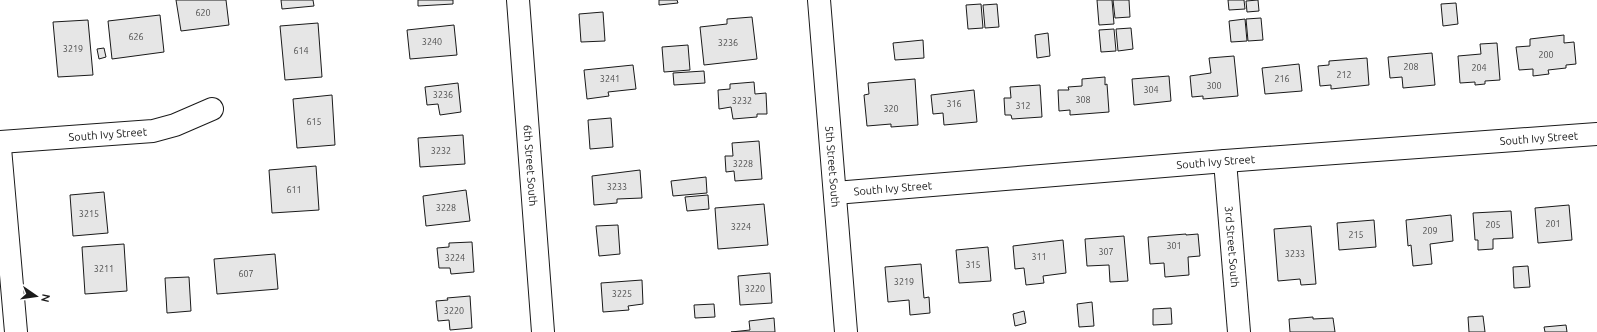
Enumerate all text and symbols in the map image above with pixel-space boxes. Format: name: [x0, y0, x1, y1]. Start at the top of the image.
house number: 620: [195, 8, 211, 18]
house number: 626: [128, 32, 144, 42]
house number: 3240: [422, 37, 442, 47]
house number: 3236: [718, 38, 738, 48]
house number: 3219: [63, 44, 83, 54]
house number: 614: [293, 46, 309, 56]
house number: 200: [1538, 50, 1554, 60]
house number: 208: [1403, 62, 1419, 72]
house number: 204: [1471, 63, 1487, 73]
house number: 212: [1336, 70, 1352, 80]
house number: 3241: [600, 74, 620, 84]
house number: 216: [1274, 74, 1290, 84]
house number: 300: [1206, 81, 1222, 91]
house number: 304: [1143, 85, 1159, 95]
house number: 3236: [433, 90, 453, 100]
house number: 308: [1075, 95, 1091, 105]
house number: 3232: [732, 96, 752, 106]
house number: 316: [946, 99, 962, 109]
house number: 312: [1015, 101, 1031, 111]
house number: 320: [883, 104, 899, 114]
house number: 615: [306, 117, 322, 127]
street label: 6th Street South: [521, 124, 540, 207]
street label: South Ivy Street: [68, 125, 148, 143]
street label: 5th Street South: [823, 125, 842, 208]
street label: South Ivy Street: [1499, 129, 1579, 147]
house number: 3232: [431, 146, 451, 156]
street label: South Ivy Street: [1176, 153, 1256, 171]
house number: 3228: [733, 159, 753, 169]
street label: South Ivy Street: [853, 179, 933, 197]
house number: 3233: [607, 182, 627, 192]
house number: 611: [286, 185, 302, 195]
house number: 3228: [436, 203, 456, 213]
street label: 3rd Street South: [1223, 205, 1241, 288]
house number: 3215: [79, 209, 99, 219]
house number: 201: [1545, 219, 1561, 229]
house number: 205: [1485, 220, 1501, 230]
house number: 3224: [731, 222, 751, 232]
house number: 209: [1422, 226, 1438, 236]
house number: 215: [1348, 230, 1364, 240]
house number: 301: [1166, 241, 1182, 251]
house number: 307: [1098, 247, 1114, 257]
house number: 3233: [1285, 249, 1305, 259]
house number: 311: [1031, 252, 1047, 262]
house number: 3224: [445, 253, 465, 263]
house number: 315: [965, 260, 981, 270]
house number: 3211: [94, 264, 114, 274]
house number: 607: [238, 269, 254, 279]
north arrow: [16, 276, 56, 316]
house number: 3219: [894, 277, 914, 287]
house number: 3220: [745, 284, 765, 294]
house number: 3225: [612, 289, 632, 299]
text: N: [39, 293, 53, 304]
house number: 3220: [444, 306, 464, 316]

